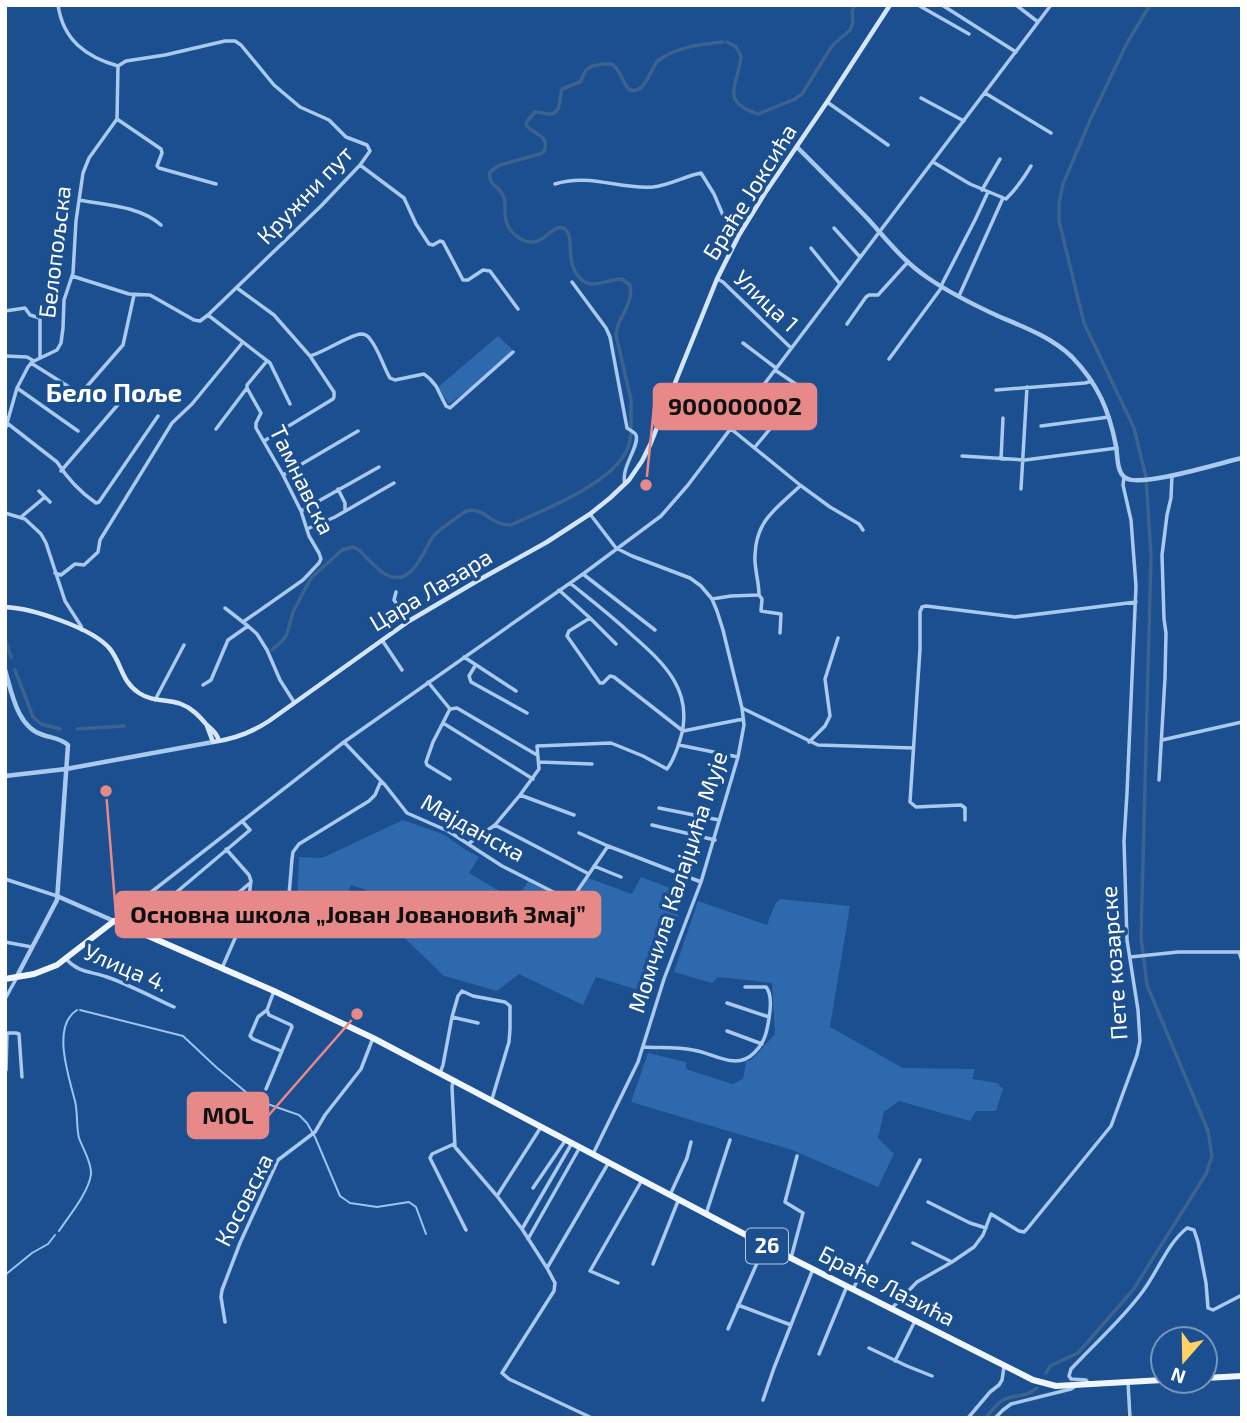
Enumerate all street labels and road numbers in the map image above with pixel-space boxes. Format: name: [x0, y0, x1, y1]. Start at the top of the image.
street label: Браће Јоксића: [696, 118, 802, 265]
street label: Кружни пут: [250, 139, 359, 250]
street label: Белопољска: [32, 184, 76, 320]
street label: Улица 1: [728, 263, 805, 337]
street label: Тамнавска: [264, 420, 341, 539]
street label: Цара Лазара: [364, 542, 497, 637]
street label: Момчила Калајџића Мује: [621, 747, 734, 1016]
street label: Мајданска: [417, 787, 530, 867]
street label: Пете козарске: [1094, 885, 1132, 1041]
street label: Улица 4.: [80, 937, 173, 997]
street label: Косовска: [208, 1149, 278, 1251]
road number: 26: [746, 1228, 788, 1264]
street label: Браће Лазића: [815, 1239, 960, 1332]

